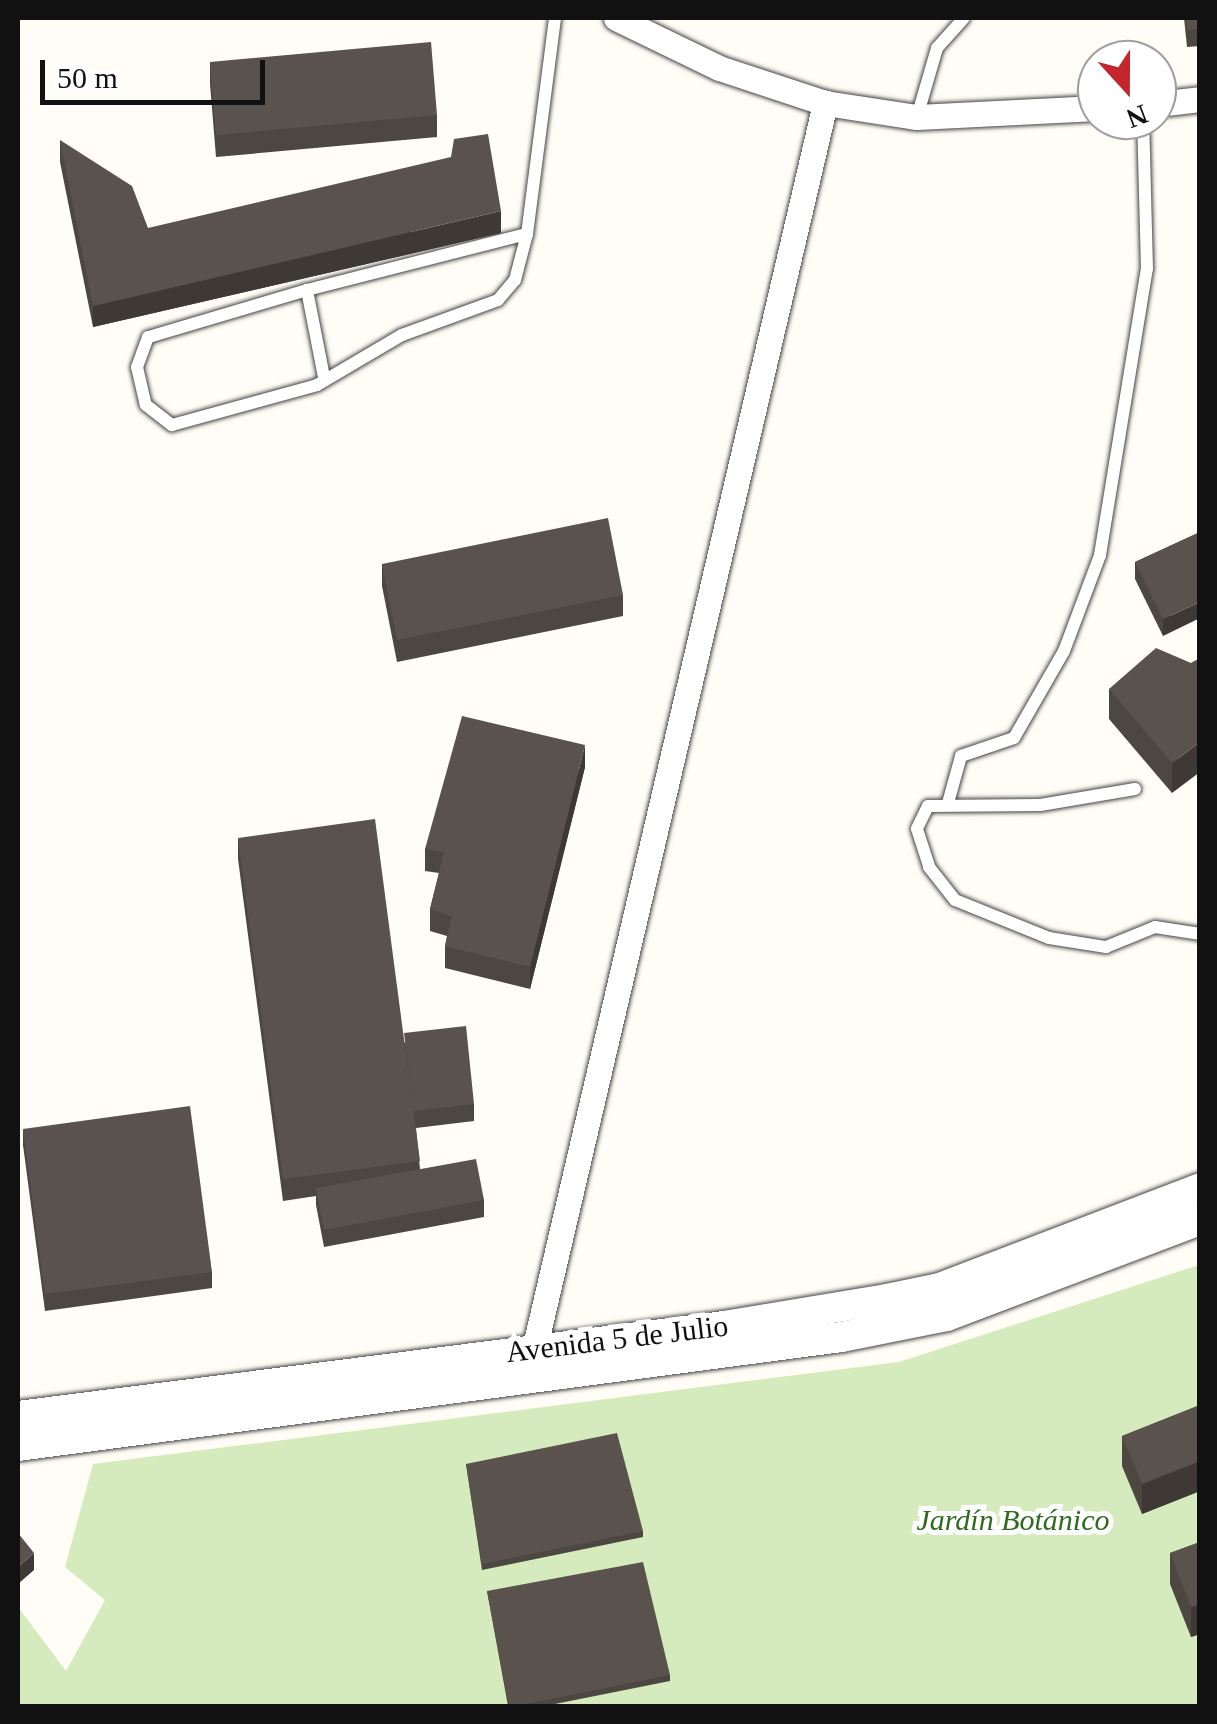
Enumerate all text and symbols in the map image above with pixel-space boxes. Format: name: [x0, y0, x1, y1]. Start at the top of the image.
scale bar: [45, 40, 270, 102]
north arrow: [1077, 40, 1177, 140]
text: 50 m: [57, 61, 118, 94]
text: N: [1122, 99, 1152, 135]
street label: Avenida 5 de Julio: [504, 1308, 730, 1370]
park label: Jardín Botánico: [916, 1502, 1110, 1538]

